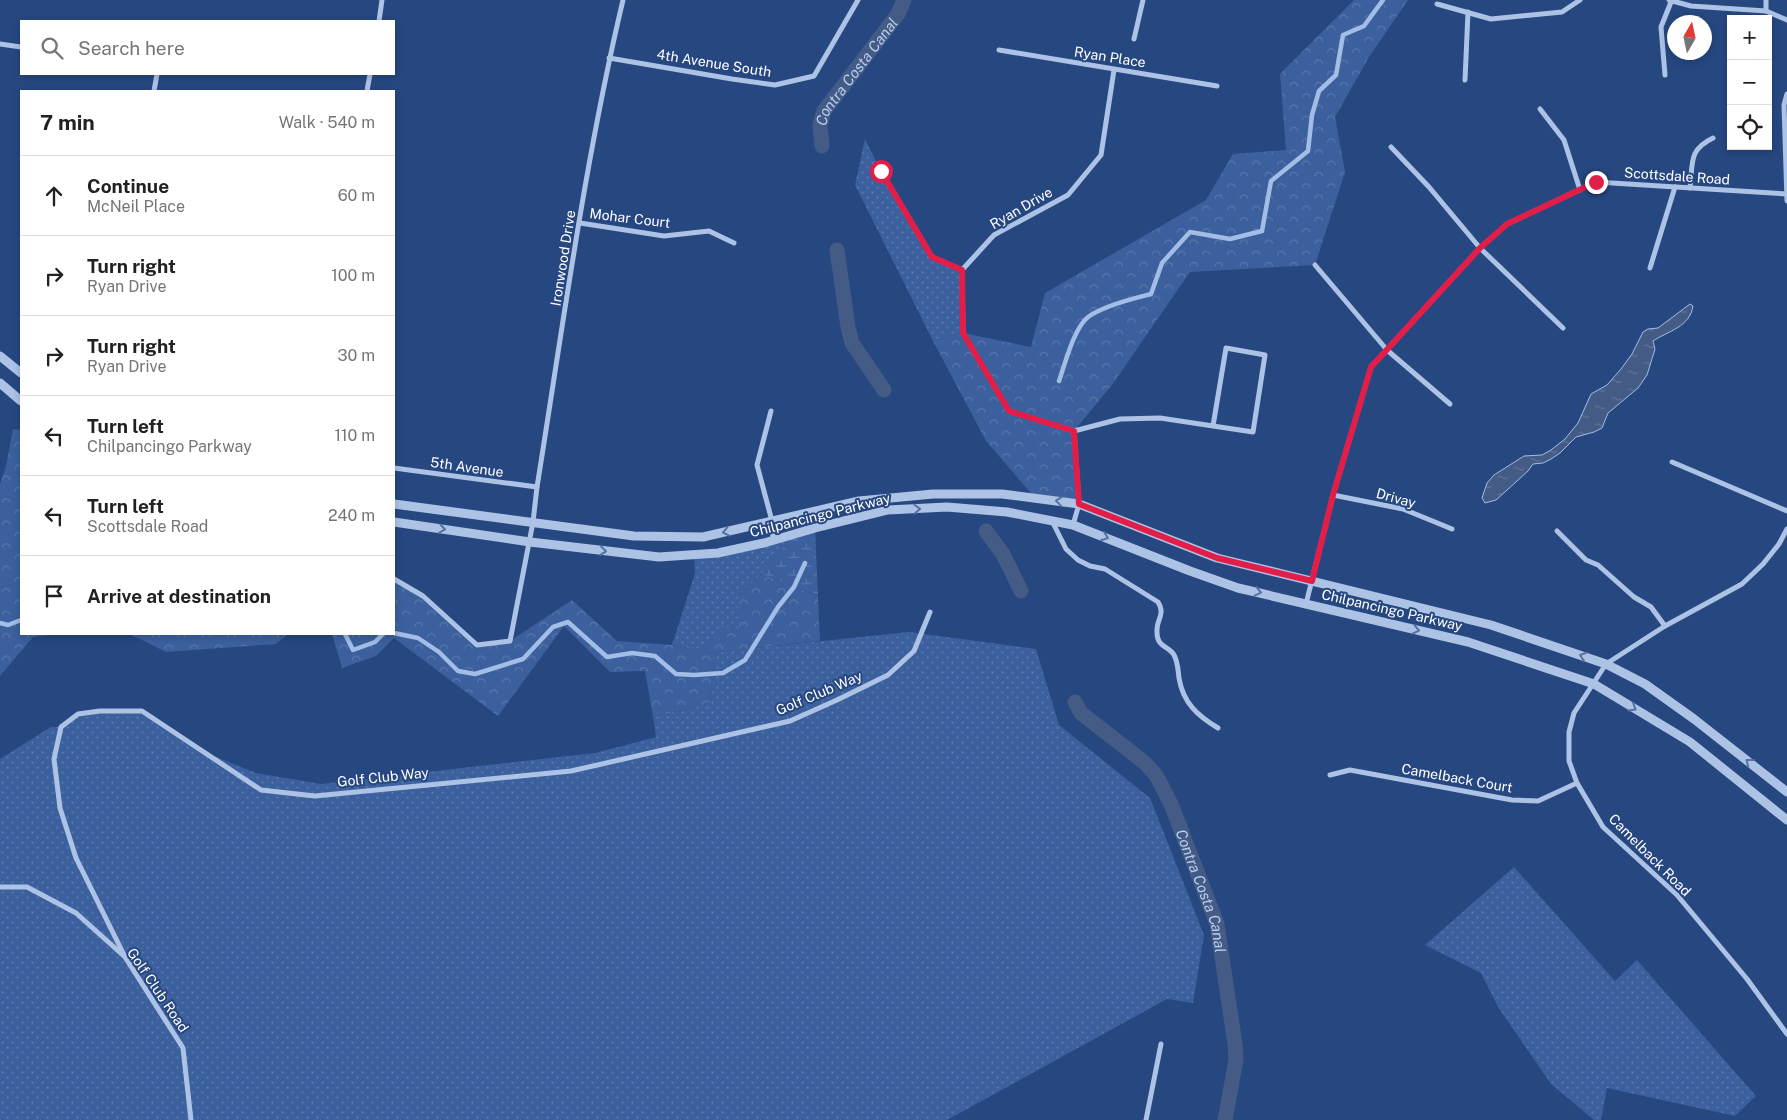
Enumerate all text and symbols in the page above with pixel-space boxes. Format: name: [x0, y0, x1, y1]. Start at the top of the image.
water label: Contra Costa Canal: [812, 14, 901, 127]
north arrow: [1667, 15, 1712, 60]
map controls: [1727, 15, 1772, 150]
button: +: [1727, 15, 1772, 60]
search box: [20, 20, 395, 75]
icon: search: [38, 34, 66, 62]
text: Search here: [78, 37, 185, 59]
street label: Ryan Place: [1073, 43, 1147, 71]
street label: 4th Avenue South: [655, 46, 773, 80]
button: −: [1727, 60, 1772, 105]
button: locate: [1727, 105, 1772, 150]
text: 7 min: [40, 110, 95, 135]
text: Walk · 540 m: [279, 113, 375, 132]
route start: [870, 160, 893, 183]
street label: Scottsdale Road: [1623, 164, 1731, 188]
route end: [1585, 171, 1608, 194]
text: Continue: [87, 175, 169, 197]
icon: ahead: [40, 182, 68, 210]
street label: Ryan Drive: [987, 184, 1055, 232]
text: 60 m: [338, 186, 375, 205]
text: McNeil Place: [87, 197, 185, 216]
street label: Mohar Court: [589, 205, 671, 231]
street label: Ironwood Drive: [548, 209, 578, 307]
text: Turn right: [87, 255, 176, 277]
icon: right: [40, 262, 68, 290]
text: 100 m: [331, 266, 375, 285]
text: Ryan Drive: [87, 277, 166, 296]
text: Turn right: [87, 335, 176, 357]
icon: right: [40, 342, 68, 370]
text: 30 m: [338, 346, 375, 365]
text: Ryan Drive: [87, 357, 166, 376]
text: Turn left: [87, 415, 164, 437]
icon: left: [40, 422, 68, 450]
text: 110 m: [334, 426, 375, 445]
text: Chilpancingo Parkway: [87, 437, 252, 456]
street label: 5th Avenue: [429, 454, 505, 480]
street label: Drivay: [1374, 485, 1418, 511]
street label: Chilpancingo Parkway: [748, 490, 892, 540]
text: Turn left: [87, 495, 164, 517]
one-way arrow: [1055, 497, 1064, 507]
icon: left: [40, 502, 68, 530]
one-way arrow: [913, 503, 921, 514]
text: 240 m: [328, 506, 375, 525]
text: Scottsdale Road: [87, 517, 208, 536]
one-way arrow: [438, 523, 446, 534]
one-way arrow: [722, 526, 731, 536]
one-way arrow: [1100, 531, 1109, 542]
one-way arrow: [599, 545, 607, 556]
icon: arrive: [40, 582, 68, 610]
text: Arrive at destination: [87, 585, 271, 607]
one-way arrow: [1253, 586, 1262, 597]
street label: Chilpancingo Parkway: [1320, 586, 1465, 634]
one-way arrow: [1411, 624, 1420, 635]
one-way arrow: [1580, 652, 1588, 662]
street label: Golf Club Way: [774, 667, 865, 718]
one-way arrow: [1628, 701, 1637, 711]
one-way arrow: [1745, 759, 1754, 768]
street label: Camelback Court: [1400, 760, 1514, 796]
street label: Golf Club Way: [336, 764, 430, 790]
street label: Camelback Road: [1606, 811, 1694, 899]
water label: Contra Costa Canal: [1173, 826, 1230, 954]
street label: Golf Club Road: [124, 945, 192, 1035]

